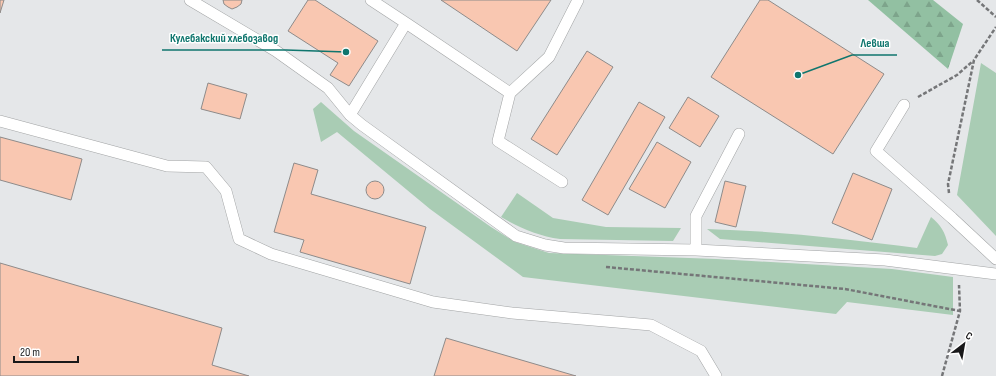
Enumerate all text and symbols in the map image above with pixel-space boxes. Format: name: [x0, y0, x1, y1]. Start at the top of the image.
callout: Кулебакский хлебозавод: [162, 26, 286, 50]
text: Кулебакский хлебозавод: [170, 31, 278, 46]
callout: Левша: [852, 31, 897, 55]
text: Левша: [860, 36, 889, 51]
north arrow: [944, 324, 984, 364]
text: С: [963, 329, 975, 343]
scale bar: [14, 338, 78, 364]
text: 20 m: [20, 345, 40, 360]

